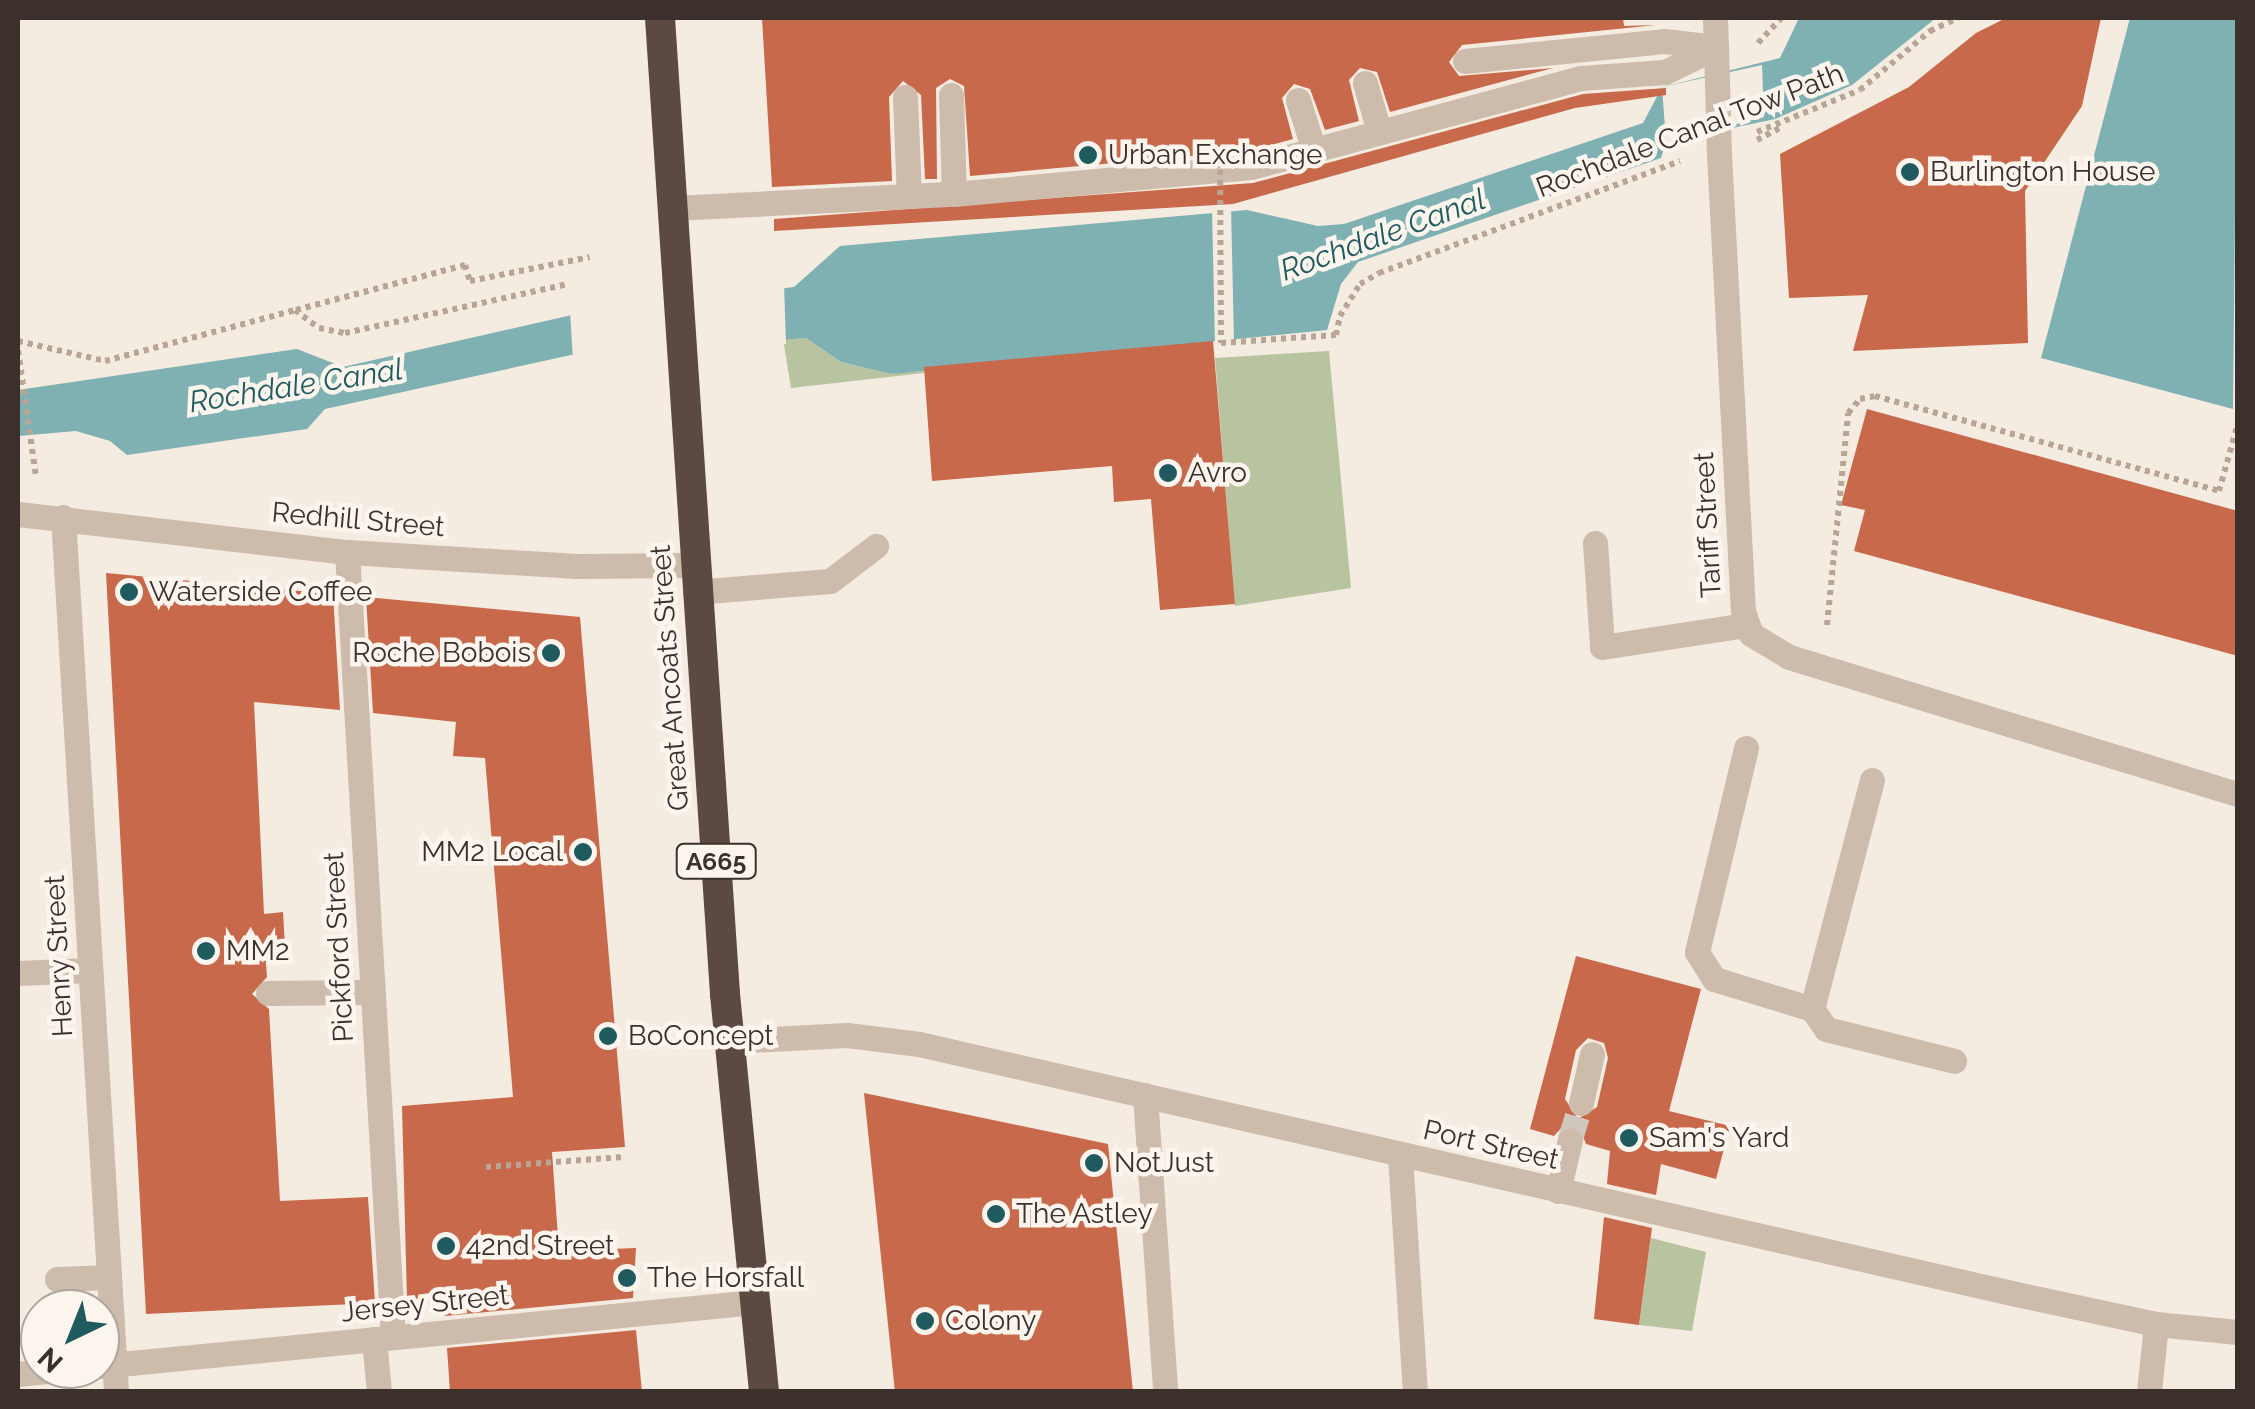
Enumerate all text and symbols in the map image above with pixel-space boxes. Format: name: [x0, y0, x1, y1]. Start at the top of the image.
street label: Rochdale Canal Tow Path: [1530, 56, 1850, 206]
place label: Urban Exchange: [1108, 138, 1322, 172]
marker: Urban Exchange: [1077, 144, 1099, 166]
place label: Burlington House: [1930, 155, 2155, 189]
marker: Burlington House: [1899, 161, 1921, 183]
water label: Rochdale Canal: [1276, 181, 1490, 289]
water label: Rochdale Canal: [187, 351, 405, 421]
street label: Tariff Street: [1687, 451, 1729, 599]
place label: Avro: [1188, 456, 1247, 490]
marker: Avro: [1157, 462, 1179, 484]
street label: Redhill Street: [270, 496, 446, 544]
street label: Great Ancoats Street: [644, 543, 696, 813]
place label: Waterside Coffee: [149, 575, 372, 609]
marker: Waterside Coffee: [118, 581, 140, 603]
place label: Roche Bobois: [352, 636, 531, 670]
marker: Roche Bobois: [540, 642, 562, 664]
place label: MM2 Local: [421, 835, 563, 869]
marker: MM2 Local: [572, 841, 594, 863]
road number: A665: [674, 841, 758, 881]
street label: Pickford Street: [317, 851, 361, 1043]
street label: Henry Street: [38, 874, 80, 1038]
place label: MM2: [226, 934, 290, 968]
marker: MM2: [195, 940, 217, 962]
place label: BoConcept: [628, 1019, 774, 1053]
marker: BoConcept: [597, 1025, 619, 1047]
street label: Port Street: [1420, 1113, 1562, 1177]
place label: Sam's Yard: [1649, 1121, 1790, 1155]
marker: Sam's Yard: [1618, 1127, 1640, 1149]
place label: NotJust: [1114, 1146, 1214, 1180]
marker: NotJust: [1083, 1152, 1105, 1174]
place label: The Astley: [1016, 1197, 1153, 1231]
marker: The Astley: [985, 1203, 1007, 1225]
place label: 42nd Street: [466, 1229, 614, 1263]
marker: 42nd Street: [435, 1235, 457, 1257]
place label: The Horsfall: [647, 1261, 804, 1295]
marker: The Horsfall: [616, 1267, 638, 1289]
street label: Jersey Street: [339, 1278, 511, 1330]
north arrow: [20, 1289, 120, 1389]
place label: Colony: [945, 1304, 1036, 1338]
marker: Colony: [914, 1310, 936, 1332]
text: N: [31, 1340, 70, 1379]

